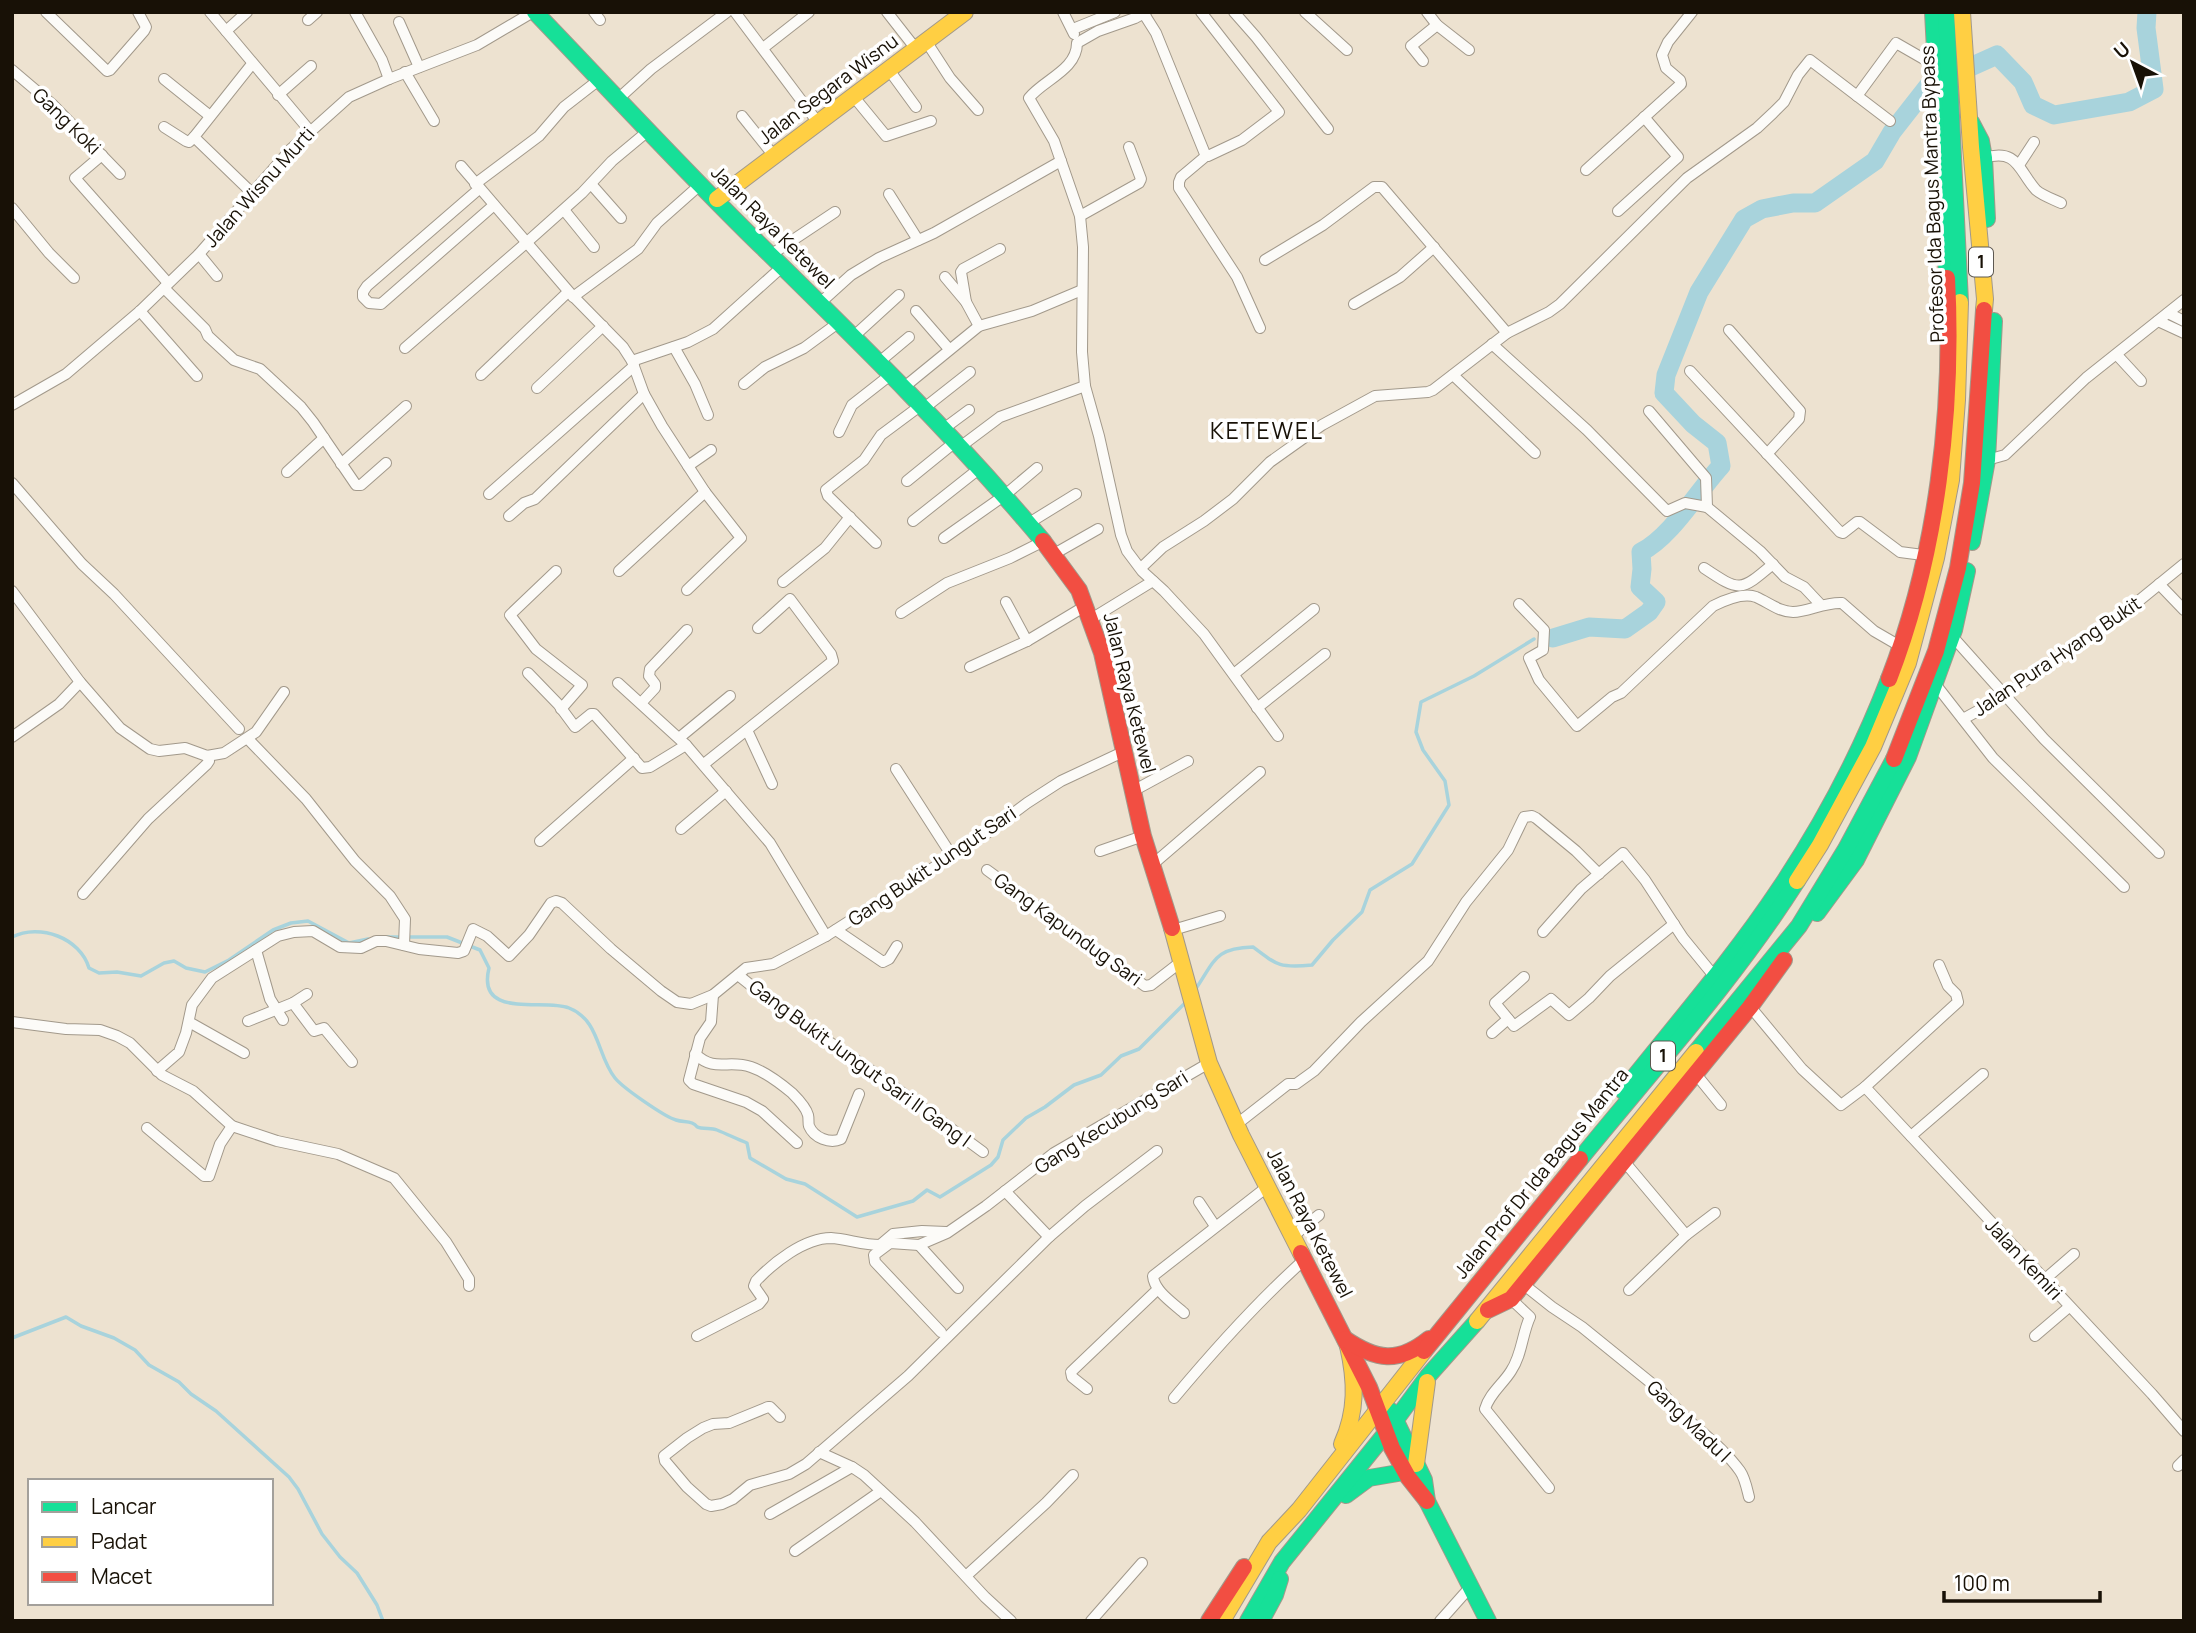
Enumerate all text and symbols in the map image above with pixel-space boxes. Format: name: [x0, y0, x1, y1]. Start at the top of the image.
street label: Jalan Segara Wisnu: [753, 28, 903, 150]
north arrow: [2098, 28, 2168, 98]
text: U: [2108, 36, 2136, 64]
street label: Profesor Ida Bagus Mantra Bypass: [1914, 45, 1950, 343]
street label: Gang Koki: [27, 82, 107, 160]
street label: Jalan Wisnu Murti: [198, 121, 320, 253]
street label: Jalan Raya Ketewel: [706, 160, 840, 294]
road number: 1: [1969, 248, 1993, 276]
district label: KETEWEL: [1210, 414, 1324, 446]
street label: Jalan Pura Hyang Bukit: [1968, 590, 2146, 722]
street label: Jalan Raya Ketewel: [1097, 610, 1163, 776]
street label: Gang Bukit Jungut Sari: [843, 800, 1021, 932]
street label: Gang Kapundug Sari: [989, 866, 1147, 992]
street label: Gang Bukit Jungut Sari II Gang I: [744, 974, 976, 1152]
road number: 1: [1651, 1042, 1675, 1070]
street label: Jalan Prof Dr Ida Bagus Mantra: [1448, 1062, 1634, 1284]
street label: Gang Kecubung Sari: [1029, 1064, 1193, 1180]
street label: Jalan Raya Ketewel: [1261, 1144, 1359, 1302]
street label: Jalan Kemiri: [1979, 1213, 2069, 1305]
street label: Gang Madu I: [1641, 1374, 1737, 1468]
legend: [28, 1479, 273, 1605]
text: Lancar: [91, 1492, 157, 1520]
text: Padat: [91, 1527, 147, 1555]
scale bar: [1944, 1560, 2100, 1604]
text: Macet: [91, 1562, 152, 1590]
text: 100 m: [1954, 1569, 2010, 1597]

